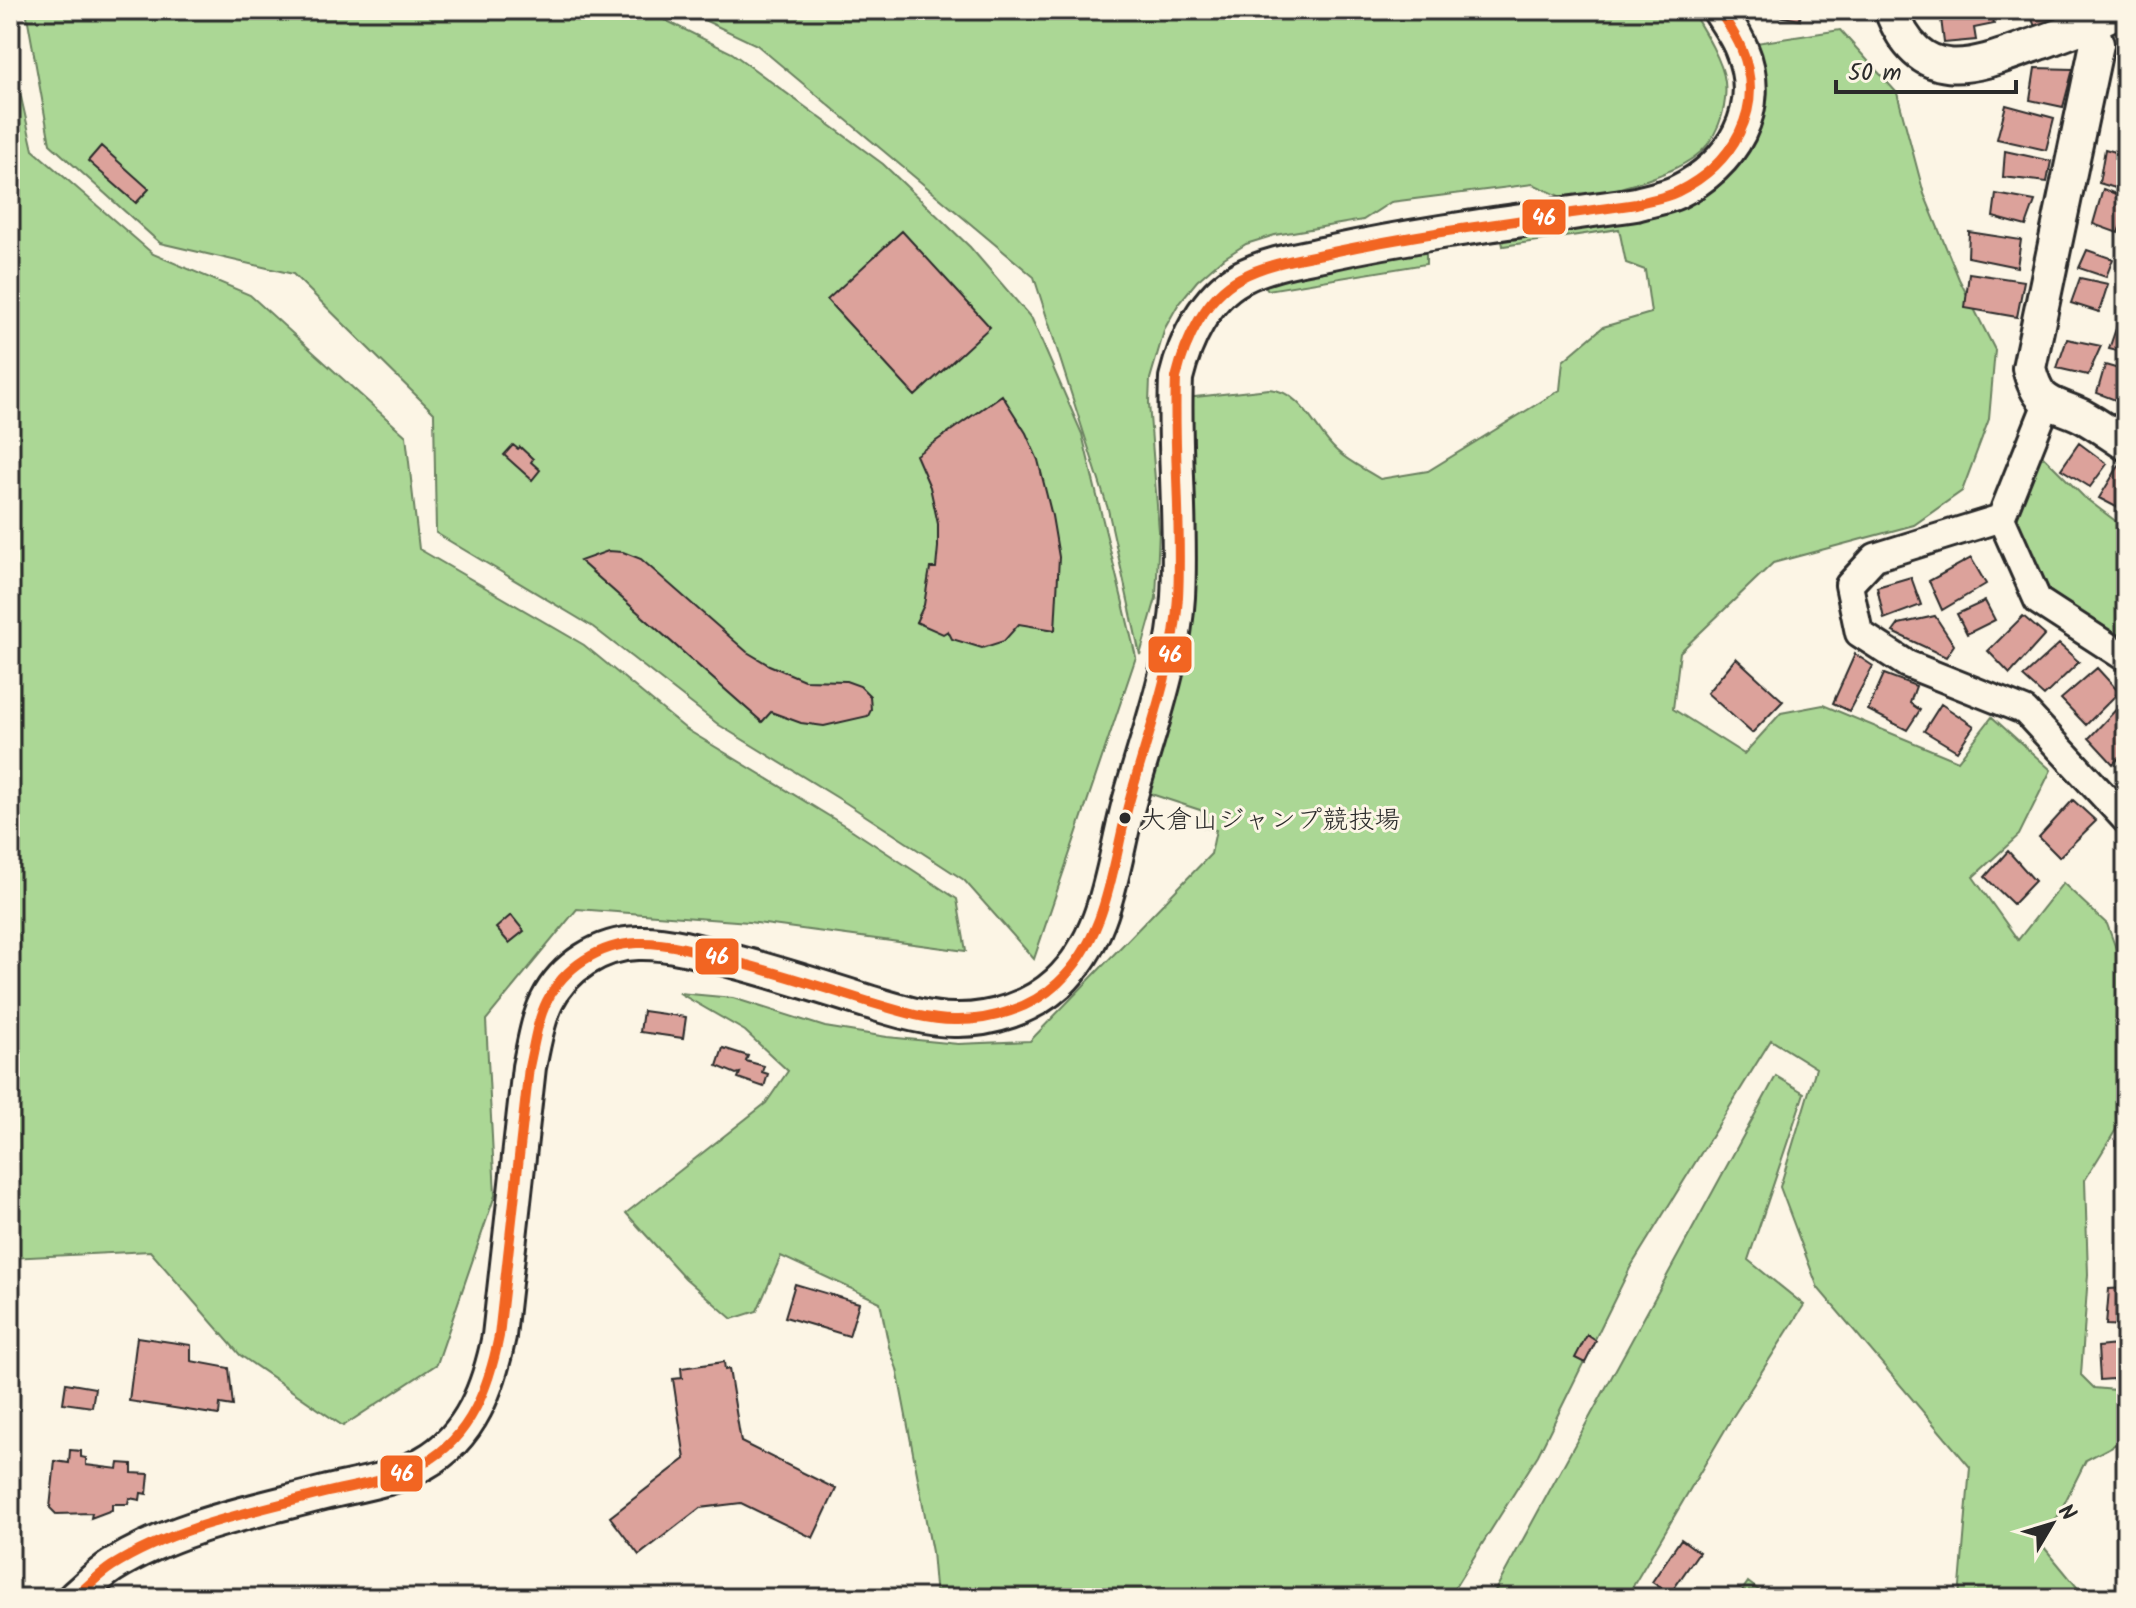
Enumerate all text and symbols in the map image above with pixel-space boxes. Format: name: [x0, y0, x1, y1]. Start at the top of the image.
scale bar: [1836, 44, 2016, 94]
text: 50 m: [1848, 54, 1902, 93]
line badge: 46: [1521, 198, 1567, 236]
text: 46: [1532, 202, 1556, 237]
line badge: 46: [1147, 635, 1193, 674]
text: 46: [1158, 639, 1182, 674]
place label: 大倉山ジャンプ競技場: [1140, 800, 1400, 842]
marker: 大倉山ジャンプ競技場: [1117, 810, 1133, 826]
line badge: 46: [694, 937, 740, 976]
text: 46: [705, 941, 729, 976]
line badge: 46: [379, 1454, 424, 1493]
text: 46: [390, 1458, 414, 1493]
north arrow: [2012, 1484, 2092, 1564]
text: N: [2048, 1497, 2084, 1530]

